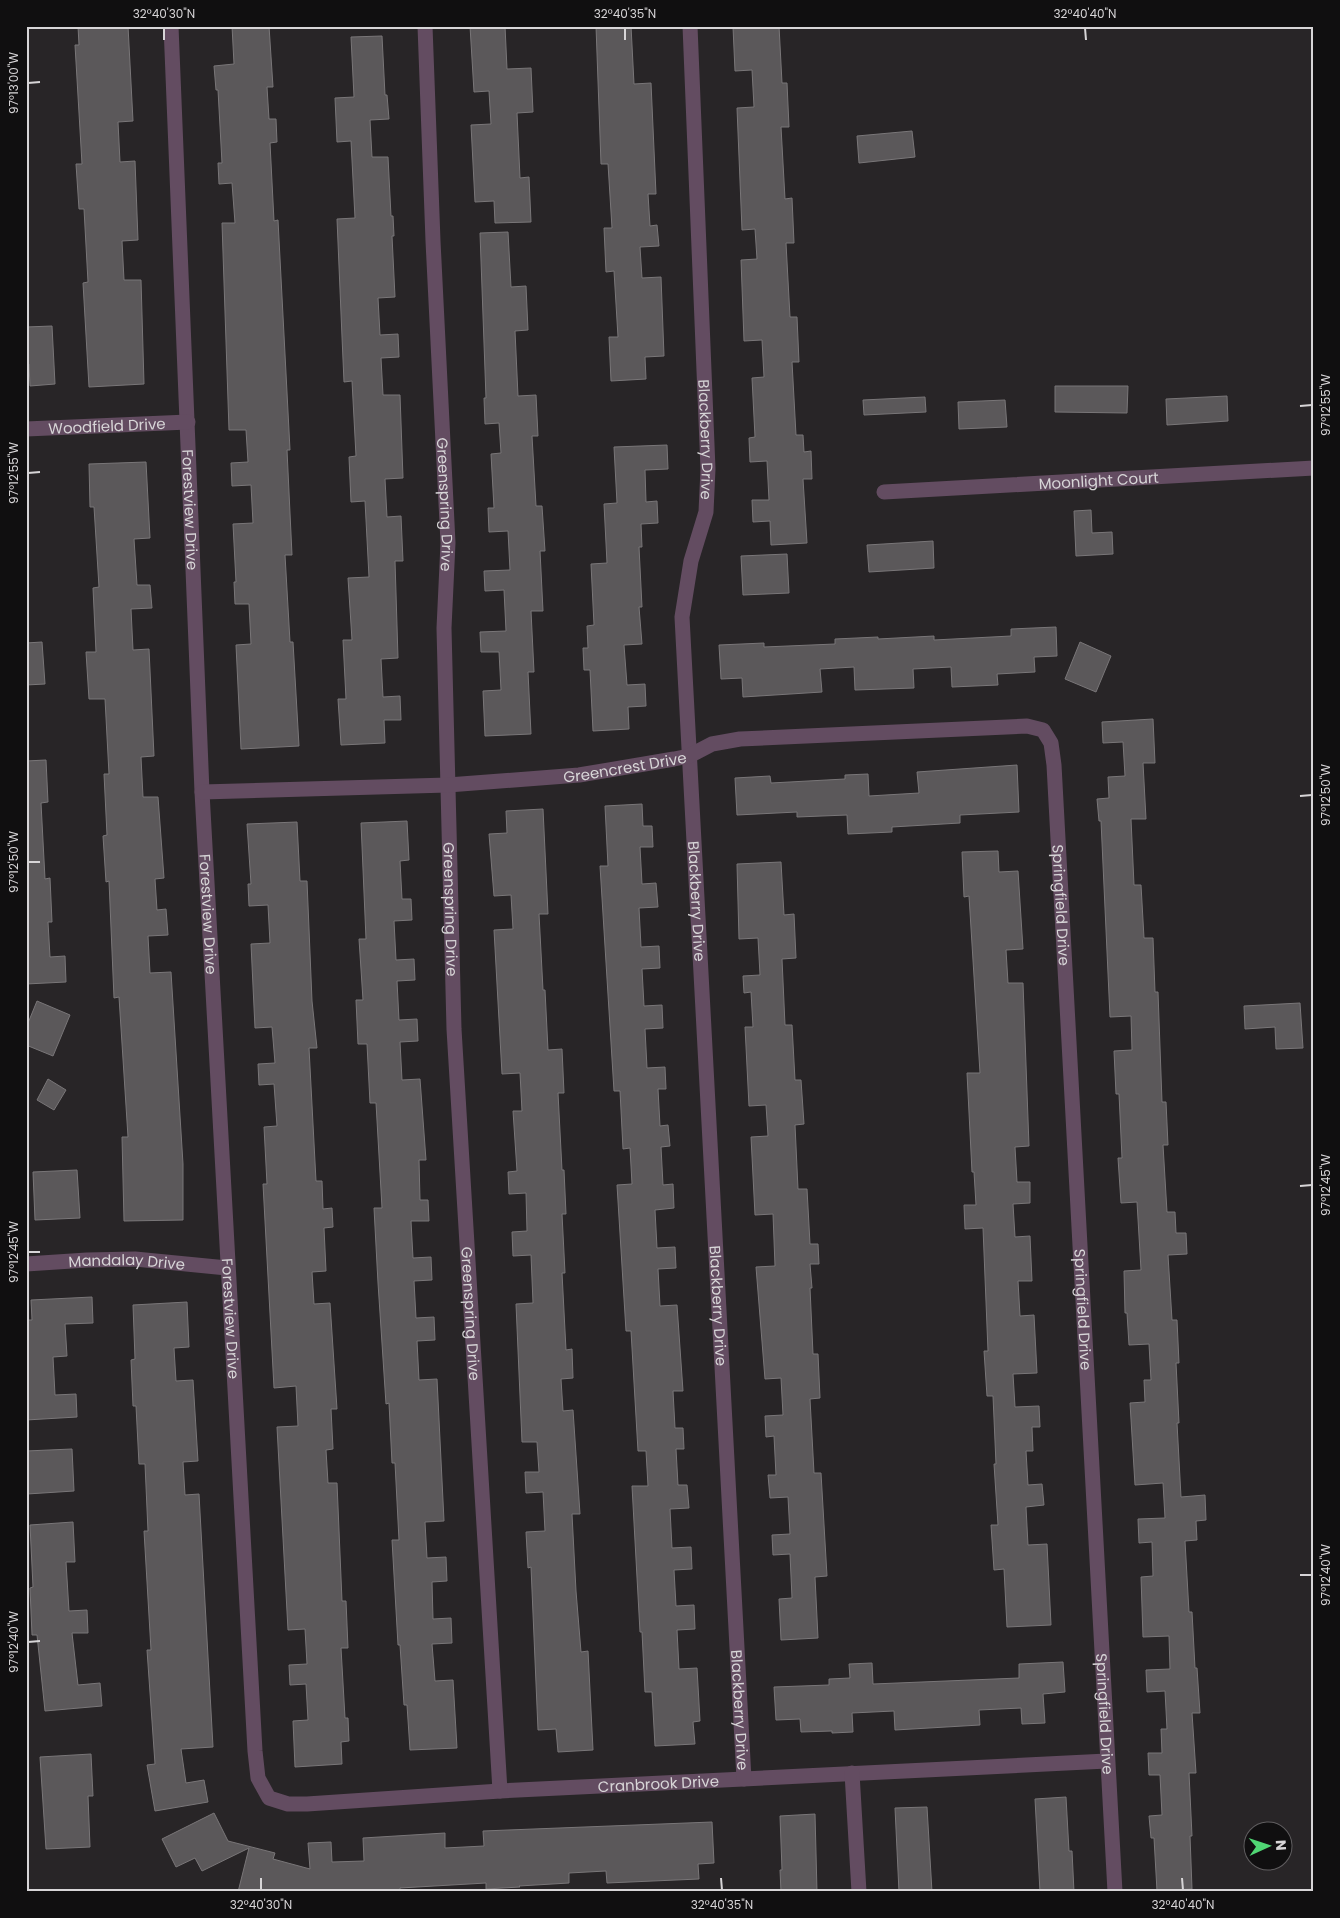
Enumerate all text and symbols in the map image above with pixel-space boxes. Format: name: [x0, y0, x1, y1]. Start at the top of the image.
text: 32°40'30"N: [133, 5, 195, 22]
text: 32°40'35"N: [594, 5, 656, 22]
text: 32°40'40"N: [1054, 5, 1116, 22]
text: 97°13'00"W: [5, 52, 22, 114]
text: 97°12'55"W: [1317, 374, 1334, 436]
street label: Blackberry Drive: [694, 379, 719, 500]
street label: Woodfield Drive: [48, 412, 166, 439]
street label: Greenspring Drive: [432, 437, 459, 572]
text: 97°12'55"W: [5, 442, 22, 504]
street label: Forestview Drive: [178, 449, 204, 570]
street label: Moonlight Court: [1038, 466, 1159, 494]
street label: Greencrest Drive: [563, 746, 688, 787]
text: 97°12'50"W: [1317, 764, 1334, 826]
text: 97°12'50"W: [5, 831, 22, 893]
street label: Blackberry Drive: [683, 840, 711, 962]
street label: Greenspring Drive: [439, 842, 463, 977]
street label: Springfield Drive: [1048, 844, 1075, 966]
street label: Forestview Drive: [195, 853, 223, 975]
text: 97°12'45"W: [1317, 1154, 1334, 1216]
text: 97°12'45"W: [5, 1221, 22, 1283]
street label: Blackberry Drive: [705, 1245, 732, 1366]
street label: Greenspring Drive: [457, 1246, 486, 1381]
street label: Mandalay Drive: [68, 1248, 186, 1274]
street label: Springfield Drive: [1070, 1248, 1097, 1371]
street label: Forestview Drive: [217, 1258, 245, 1379]
text: 97°12'40"W: [1317, 1544, 1334, 1606]
text: 97°12'40"W: [5, 1611, 22, 1673]
street label: Blackberry Drive: [727, 1649, 754, 1771]
street label: Springfield Drive: [1092, 1653, 1119, 1775]
street label: Cranbrook Drive: [597, 1770, 719, 1797]
north arrow: [1242, 1820, 1292, 1870]
text: N: [1271, 1840, 1291, 1851]
text: 32°40'30"N: [230, 1896, 292, 1913]
text: 32°40'35"N: [691, 1896, 753, 1913]
text: 32°40'40"N: [1152, 1896, 1214, 1913]

